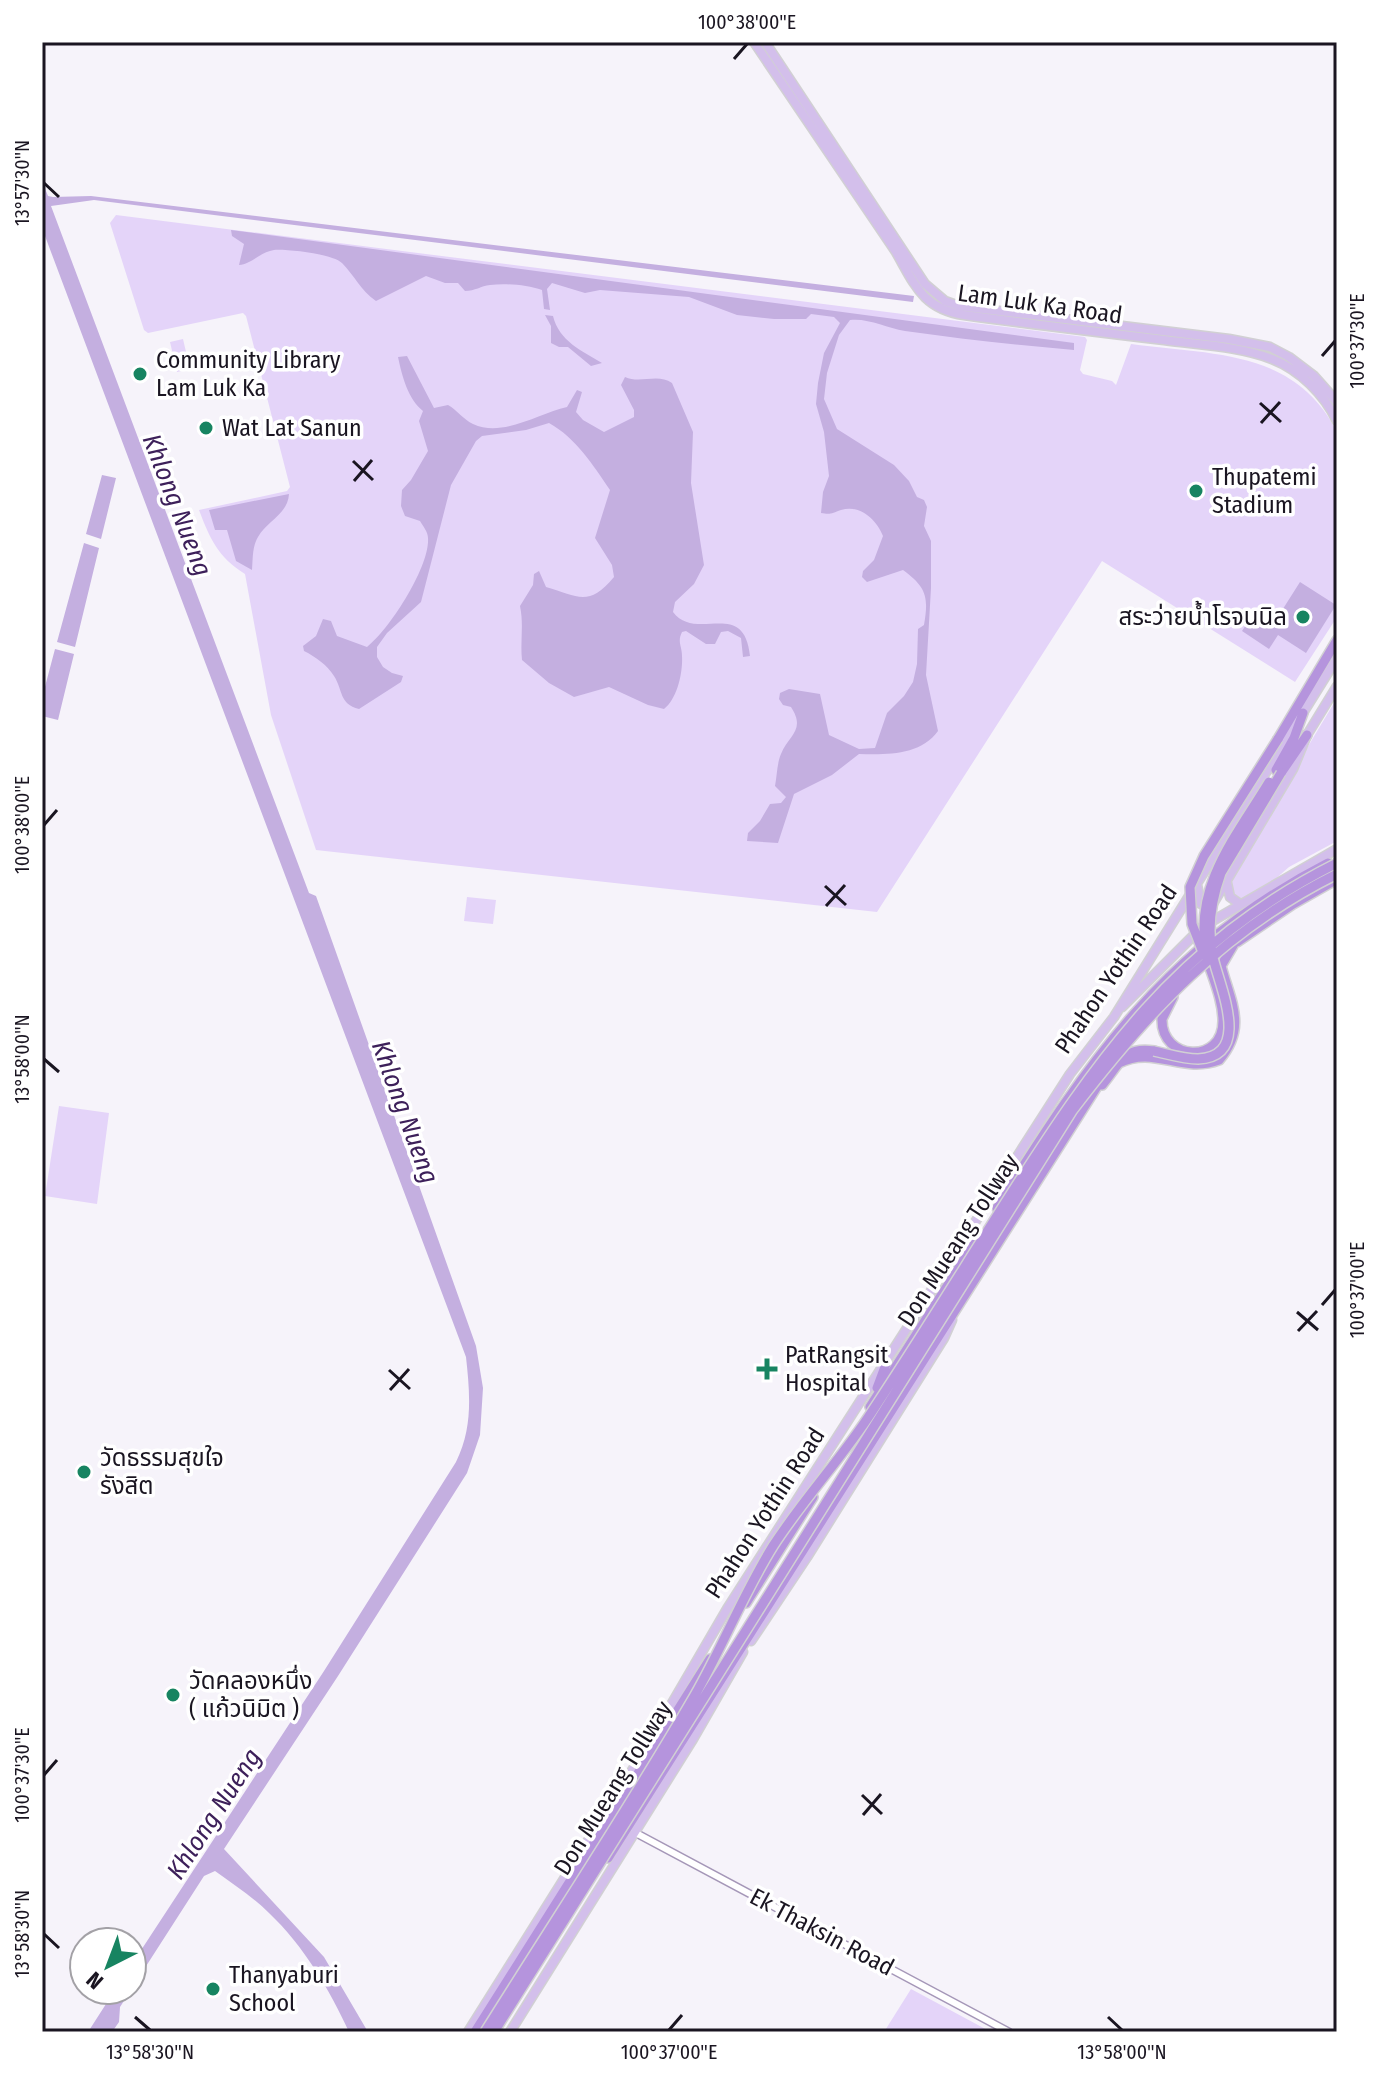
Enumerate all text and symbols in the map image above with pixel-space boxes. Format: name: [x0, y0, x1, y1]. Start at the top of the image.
text: 100°38'00"E: [698, 10, 796, 34]
text: 13°57'30"N: [10, 140, 34, 226]
street label: Lam Luk Ka Road: [956, 279, 1124, 329]
text: 100°37'30"E: [1345, 293, 1369, 389]
place label: Community Library Lam Luk Ka: [156, 346, 341, 402]
marker: Community Library Lam Luk Ka: [131, 365, 149, 383]
place label: Wat Lat Sanun: [222, 414, 362, 442]
marker: Wat Lat Sanun: [197, 419, 215, 437]
water label: Khlong Nueng: [136, 430, 218, 580]
place label: Thupatemi Stadium: [1212, 463, 1316, 519]
marker: Thupatemi Stadium: [1187, 482, 1205, 500]
place label: สระว่ายน้ำโรจนนิล: [1118, 600, 1287, 631]
marker: สระว่ายน้ำโรจนนิล: [1294, 608, 1312, 626]
text: 100°38'00"E: [10, 776, 34, 874]
street label: Phahon Yothin Road: [1049, 879, 1183, 1059]
text: 13°58'00"N: [10, 1014, 34, 1104]
water label: Khlong Nueng: [365, 1036, 445, 1188]
street label: Don Mueang Tollway: [892, 1148, 1024, 1332]
text: 100°37'00"E: [1345, 1242, 1369, 1338]
place label: PatRangsit Hospital: [785, 1341, 889, 1397]
marker: PatRangsit Hospital: [756, 1358, 778, 1380]
street label: Phahon Yothin Road: [699, 1422, 831, 1604]
place label: วัดธรรมสุขใจ รังสิต: [100, 1444, 224, 1500]
marker: วัดธรรมสุขใจ รังสิต: [75, 1463, 93, 1481]
place label: วัดคลองหนึ่ง ( แก้วนิมิต ): [189, 1664, 312, 1723]
marker: วัดคลองหนึ่ง ( แก้วนิมิต ): [164, 1686, 182, 1704]
street label: Don Mueang Tollway: [548, 1696, 678, 1880]
text: 100°37'30"E: [10, 1727, 34, 1823]
water label: Khlong Nueng: [160, 1743, 268, 1885]
street label: Ek Thaksin Road: [745, 1882, 899, 1982]
text: 13°58'30"N: [10, 1890, 34, 1978]
north arrow: [68, 1926, 148, 2006]
place label: Thanyaburi School: [229, 1961, 339, 2017]
text: N: [81, 1966, 109, 1995]
marker: Thanyaburi School: [204, 1980, 222, 1998]
text: 13°58'30"N: [106, 2040, 194, 2064]
text: 100°37'00"E: [621, 2040, 717, 2064]
text: 13°58'00"N: [1077, 2040, 1167, 2064]

